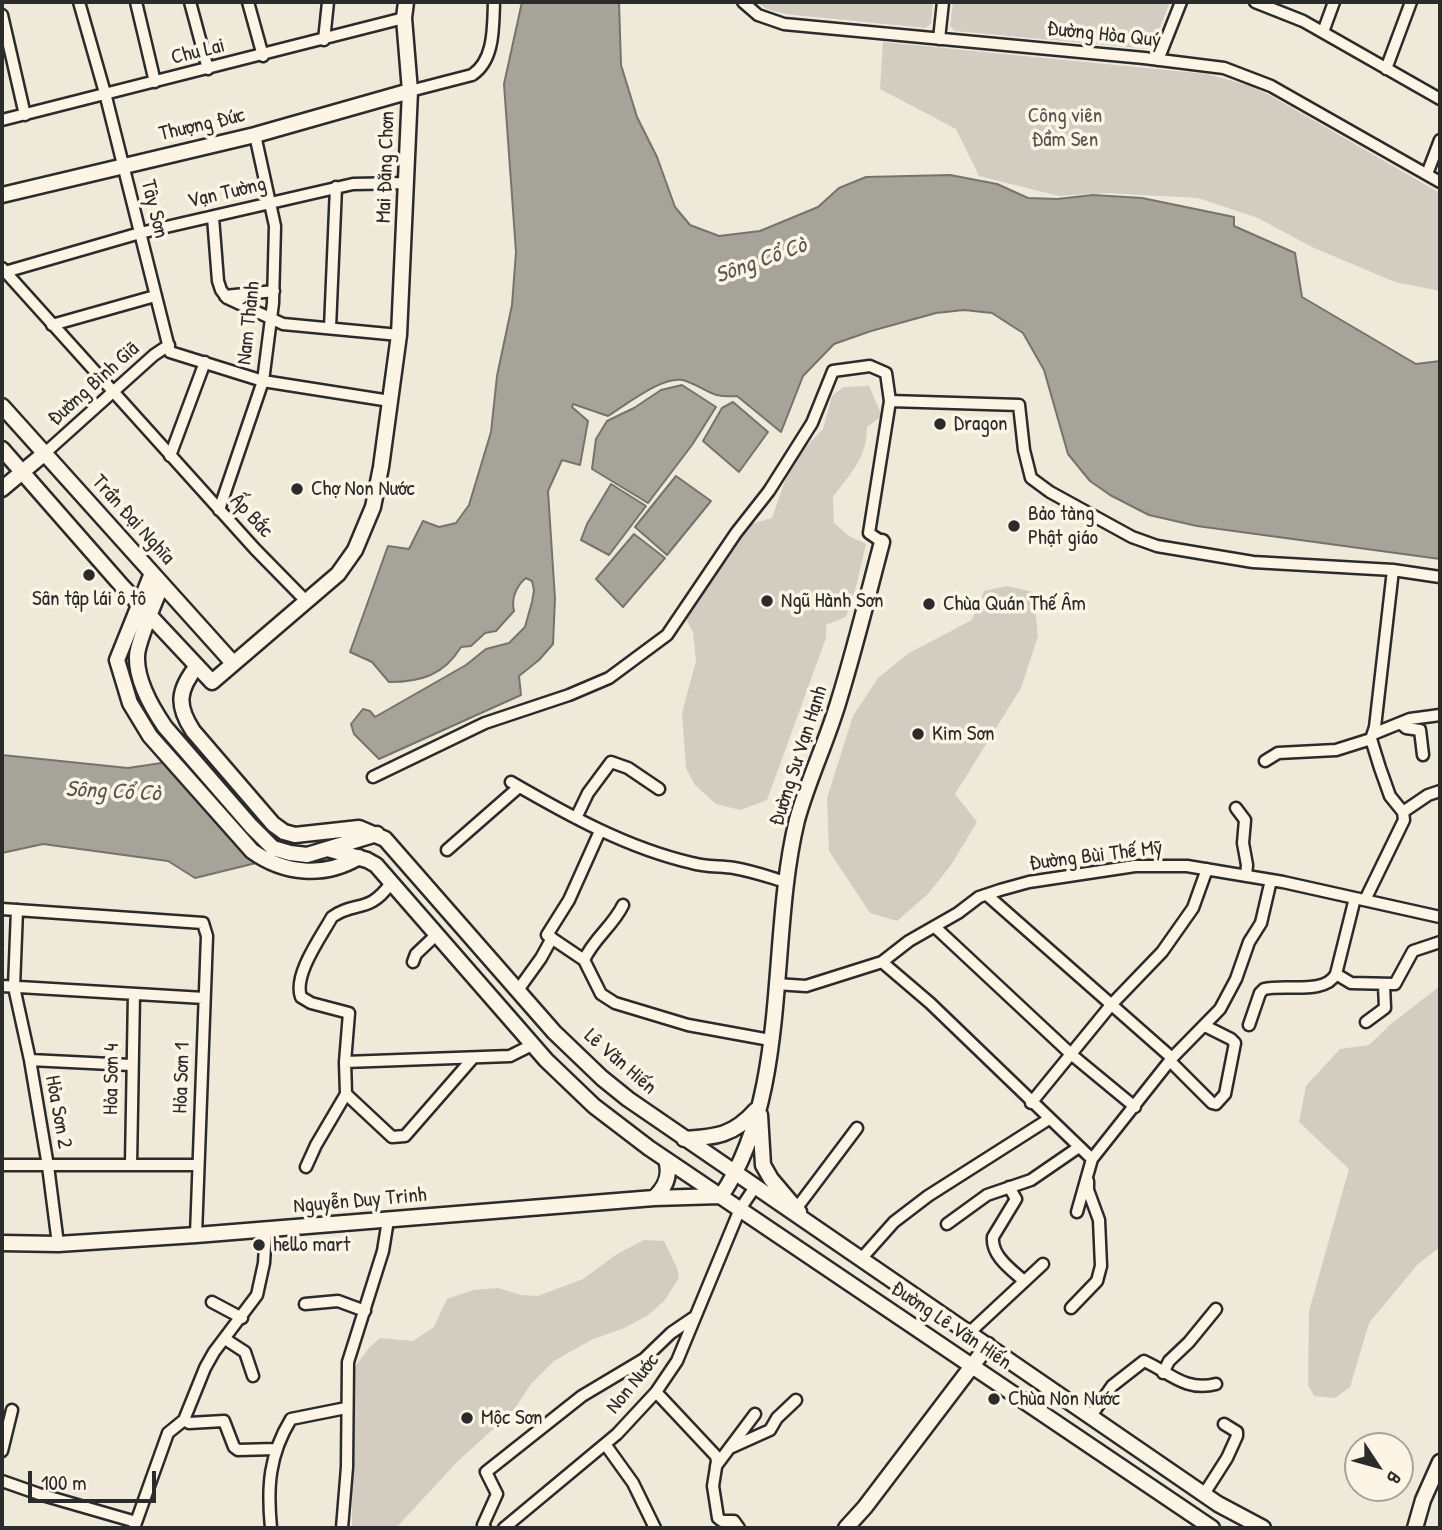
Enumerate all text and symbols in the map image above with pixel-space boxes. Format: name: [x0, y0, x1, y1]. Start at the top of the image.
street label: Đường Hòa Quý: [1046, 16, 1162, 54]
street label: Chu Lai: [169, 33, 227, 71]
street label: Thượng Đức: [157, 103, 247, 147]
park label: Công viên Đầm Sen: [1028, 103, 1102, 153]
street label: Mai Đăng Chơn: [371, 111, 401, 223]
street label: Vạn Tường: [185, 172, 269, 214]
street label: Tây Sơn: [135, 177, 173, 241]
water label: Sông Cổ Cò: [712, 232, 810, 290]
street label: Nam Thành: [232, 280, 266, 366]
street label: Đường Bình Giã: [43, 337, 145, 431]
place label: Dragon: [954, 411, 1008, 437]
marker: Dragon: [932, 416, 948, 432]
street label: Trần Đại Nghĩa: [86, 470, 180, 570]
place label: Chợ Non Nước: [311, 476, 415, 502]
marker: Chợ Non Nước: [289, 481, 305, 497]
street label: Ấp Bắc: [224, 489, 278, 543]
place label: Bảo tàng Phật giáo: [1028, 501, 1098, 551]
marker: Bảo tàng Phật giáo: [1006, 518, 1022, 534]
marker: Sân tập lái ô tô: [81, 567, 97, 583]
place label: Sân tập lái ô tô: [32, 586, 146, 612]
place label: Ngũ Hành Sơn: [781, 588, 884, 614]
place label: Chùa Quán Thế Âm: [943, 591, 1086, 617]
marker: Ngũ Hành Sơn: [759, 593, 775, 609]
marker: Chùa Quán Thế Âm: [921, 596, 937, 612]
street label: Đường Sư Vạn Hạnh: [765, 683, 833, 829]
place label: Kim Sơn: [932, 721, 994, 747]
marker: Kim Sơn: [910, 726, 926, 742]
water label: Sông Cổ Cò: [65, 776, 161, 808]
street label: Đường Bùi Thế Mỹ: [1028, 835, 1164, 877]
street label: Lê Văn Hiến: [579, 1024, 661, 1100]
street label: Hỏa Sơn 1: [168, 1042, 196, 1114]
street label: Hỏa Sơn 4: [99, 1043, 125, 1115]
street label: Hỏa Sơn 2: [39, 1074, 77, 1150]
street label: Nguyễn Duy Trinh: [292, 1183, 428, 1219]
place label: hello mart: [273, 1232, 350, 1258]
marker: hello mart: [251, 1237, 267, 1253]
street label: Đường Lê Văn Hiến: [886, 1276, 1016, 1376]
street label: Non Nước: [601, 1349, 665, 1419]
place label: Chùa Non Nước: [1008, 1386, 1120, 1412]
marker: Chùa Non Nước: [986, 1391, 1002, 1407]
place label: Mộc Sơn: [481, 1405, 543, 1431]
marker: Mộc Sơn: [459, 1410, 475, 1426]
north arrow: [1344, 1432, 1414, 1502]
scale bar: [32, 1456, 159, 1500]
text: B: [1381, 1467, 1408, 1490]
text: 100 m: [41, 1468, 87, 1497]

